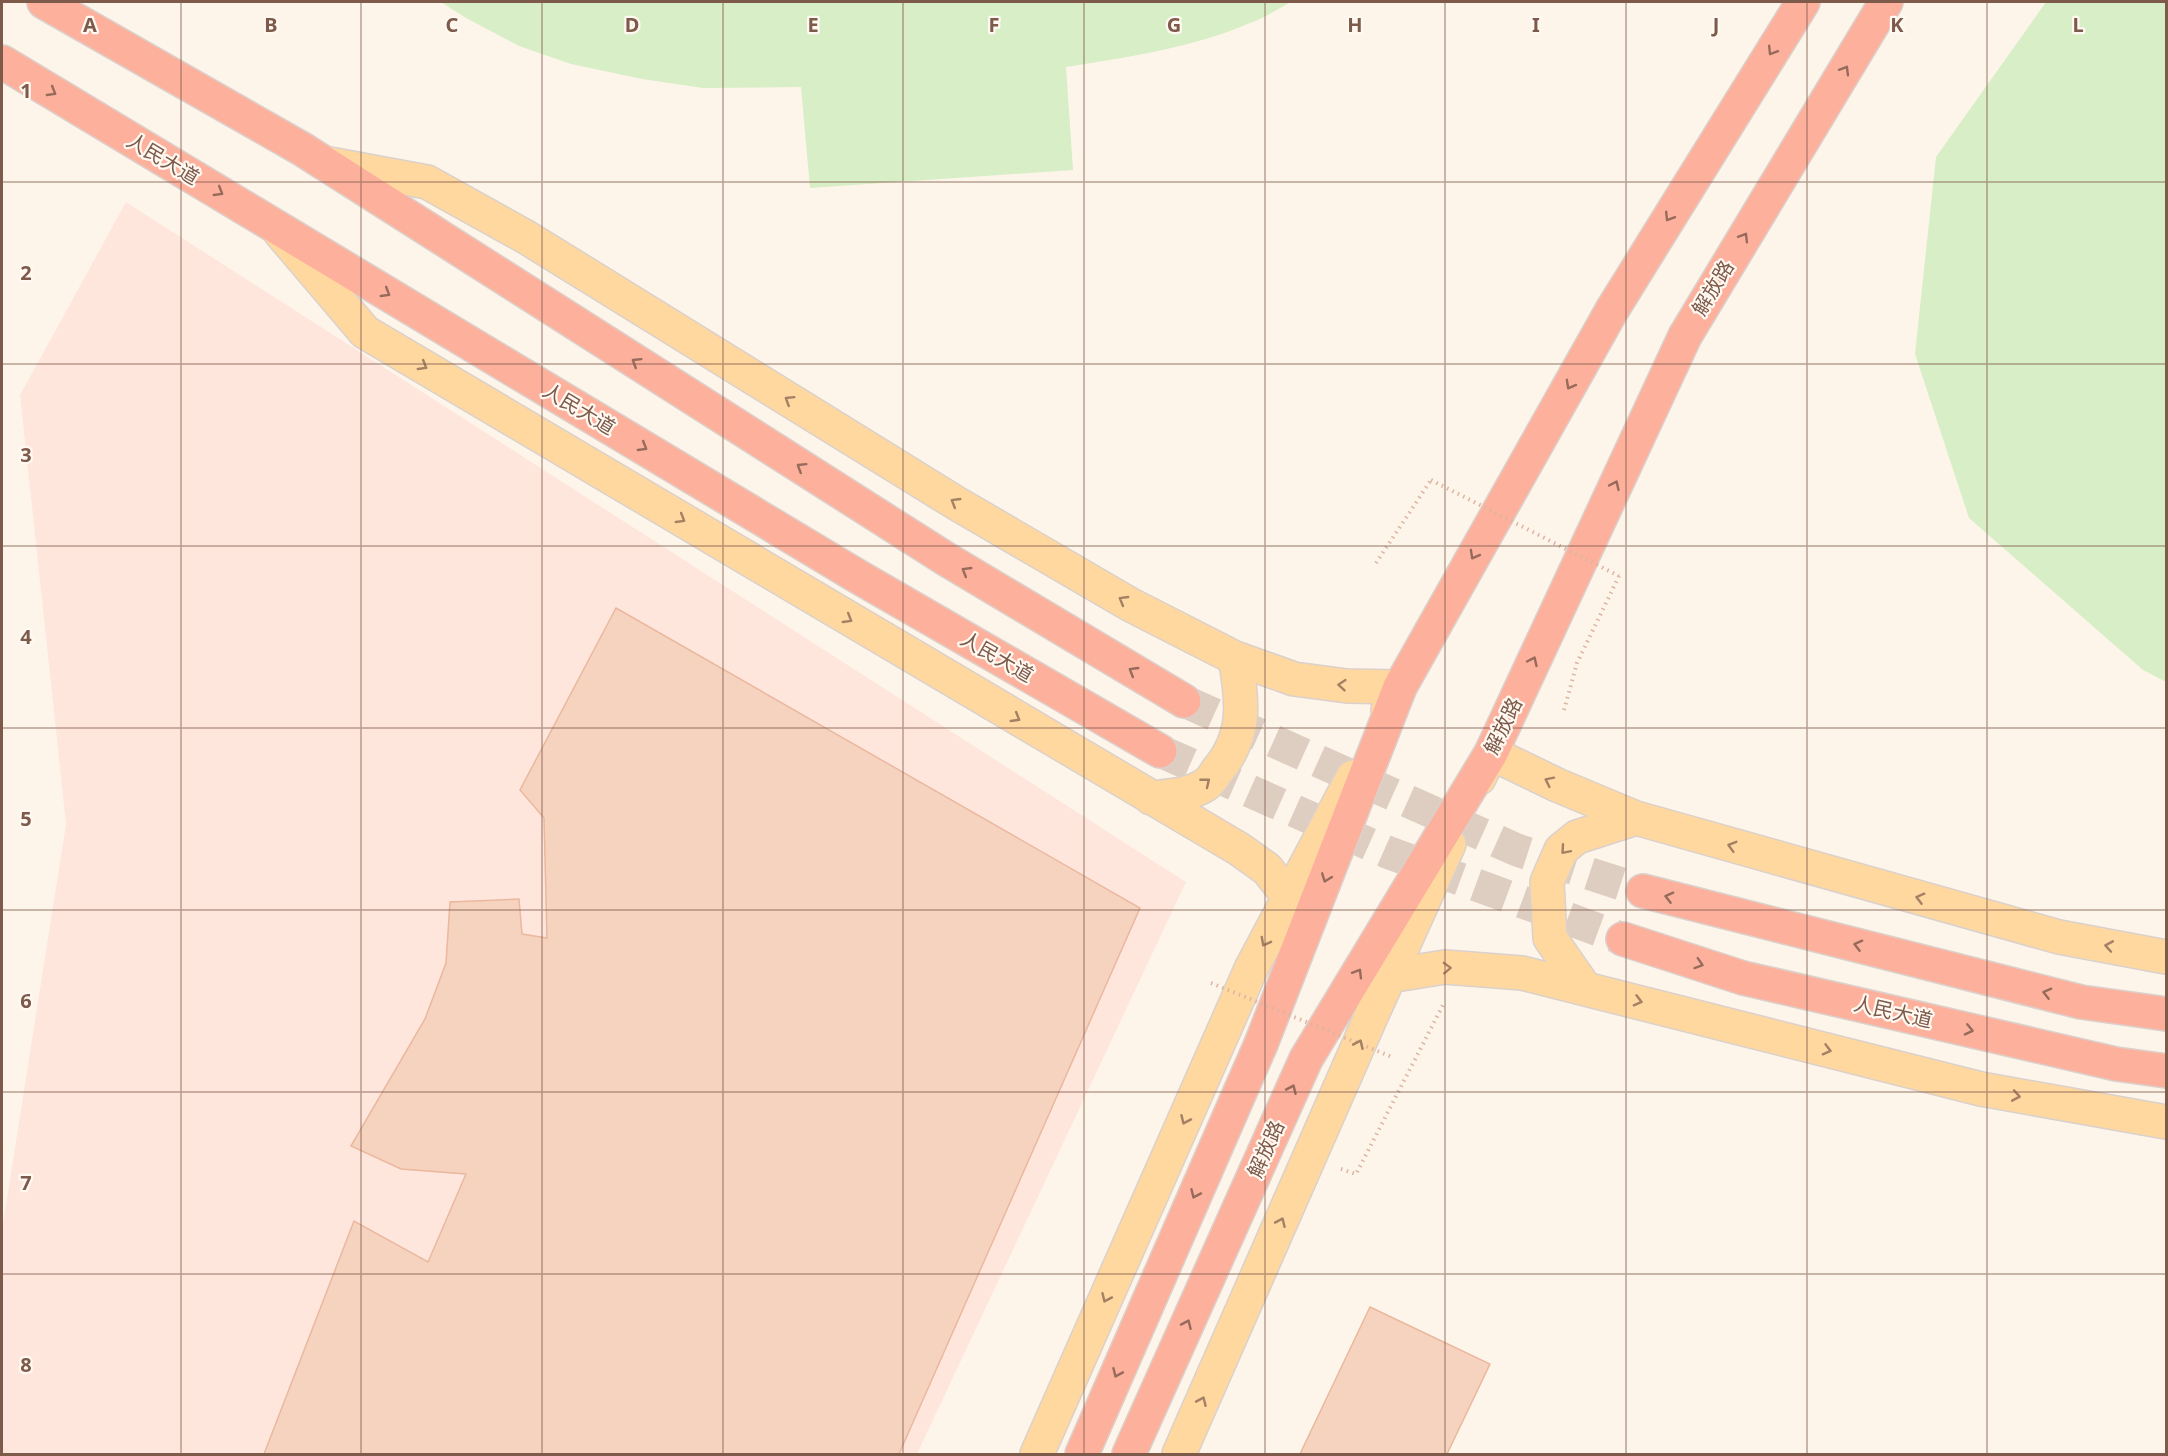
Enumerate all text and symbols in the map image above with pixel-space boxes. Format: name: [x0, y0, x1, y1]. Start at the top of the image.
text: A: [83, 11, 97, 38]
text: B: [264, 11, 278, 38]
text: C: [446, 11, 459, 38]
text: D: [625, 11, 639, 38]
text: E: [807, 11, 819, 38]
text: F: [989, 11, 999, 38]
text: G: [1167, 11, 1181, 38]
text: H: [1347, 11, 1363, 38]
text: I: [1532, 11, 1540, 38]
text: J: [1711, 11, 1719, 38]
text: K: [1890, 11, 1904, 38]
text: L: [2072, 11, 2084, 38]
one-way arrow: [1768, 45, 1780, 55]
one-way arrow: [1837, 66, 1849, 76]
text: 1: [20, 77, 32, 104]
one-way arrow: [46, 84, 56, 96]
street label: 人民大道: [122, 126, 204, 191]
one-way arrow: [213, 185, 223, 197]
one-way arrow: [1665, 211, 1677, 221]
one-way arrow: [1737, 233, 1748, 243]
street label: 解放路: [1686, 255, 1740, 320]
text: 2: [20, 259, 32, 286]
one-way arrow: [380, 285, 390, 297]
one-way arrow: [632, 358, 643, 369]
one-way arrow: [417, 359, 427, 371]
street label: 人民大道: [538, 376, 620, 441]
one-way arrow: [1566, 378, 1577, 389]
one-way arrow: [785, 395, 795, 407]
one-way arrow: [637, 440, 647, 452]
text: 3: [20, 441, 32, 468]
one-way arrow: [797, 462, 807, 474]
one-way arrow: [1608, 480, 1620, 491]
one-way arrow: [951, 498, 961, 510]
one-way arrow: [675, 512, 685, 524]
one-way arrow: [1470, 548, 1482, 559]
one-way arrow: [962, 566, 972, 578]
one-way arrow: [1119, 596, 1129, 607]
one-way arrow: [842, 611, 852, 623]
text: 4: [20, 623, 32, 650]
street label: 人民大道: [956, 625, 1039, 688]
one-way arrow: [1526, 657, 1538, 668]
one-way arrow: [1129, 666, 1139, 678]
one-way arrow: [1337, 679, 1347, 692]
street label: 解放路: [1477, 693, 1528, 759]
one-way arrow: [1010, 711, 1020, 722]
one-way arrow: [1544, 776, 1555, 788]
one-way arrow: [1199, 778, 1210, 789]
text: 5: [20, 805, 32, 832]
one-way arrow: [1727, 841, 1738, 853]
one-way arrow: [1561, 843, 1572, 854]
one-way arrow: [1320, 872, 1333, 883]
one-way arrow: [1664, 892, 1674, 905]
one-way arrow: [1915, 893, 1925, 906]
one-way arrow: [1261, 936, 1272, 947]
one-way arrow: [1853, 940, 1863, 953]
one-way arrow: [2104, 940, 2114, 953]
one-way arrow: [1693, 956, 1704, 969]
one-way arrow: [1442, 962, 1451, 974]
one-way arrow: [1350, 969, 1362, 979]
text: 6: [20, 987, 32, 1014]
one-way arrow: [2042, 988, 2052, 1001]
street label: 人民大道: [1851, 989, 1935, 1034]
one-way arrow: [1633, 993, 1643, 1006]
one-way arrow: [1964, 1023, 1974, 1036]
one-way arrow: [1352, 1039, 1364, 1050]
one-way arrow: [1822, 1042, 1832, 1055]
one-way arrow: [1285, 1084, 1297, 1095]
one-way arrow: [2012, 1089, 2021, 1101]
one-way arrow: [1180, 1114, 1192, 1125]
street label: 解放路: [1241, 1116, 1290, 1182]
text: 7: [20, 1169, 32, 1196]
one-way arrow: [1191, 1188, 1203, 1199]
one-way arrow: [1274, 1218, 1286, 1229]
one-way arrow: [1101, 1292, 1113, 1303]
one-way arrow: [1180, 1320, 1192, 1331]
text: 8: [20, 1351, 32, 1378]
one-way arrow: [1113, 1366, 1125, 1377]
one-way arrow: [1195, 1396, 1207, 1407]

